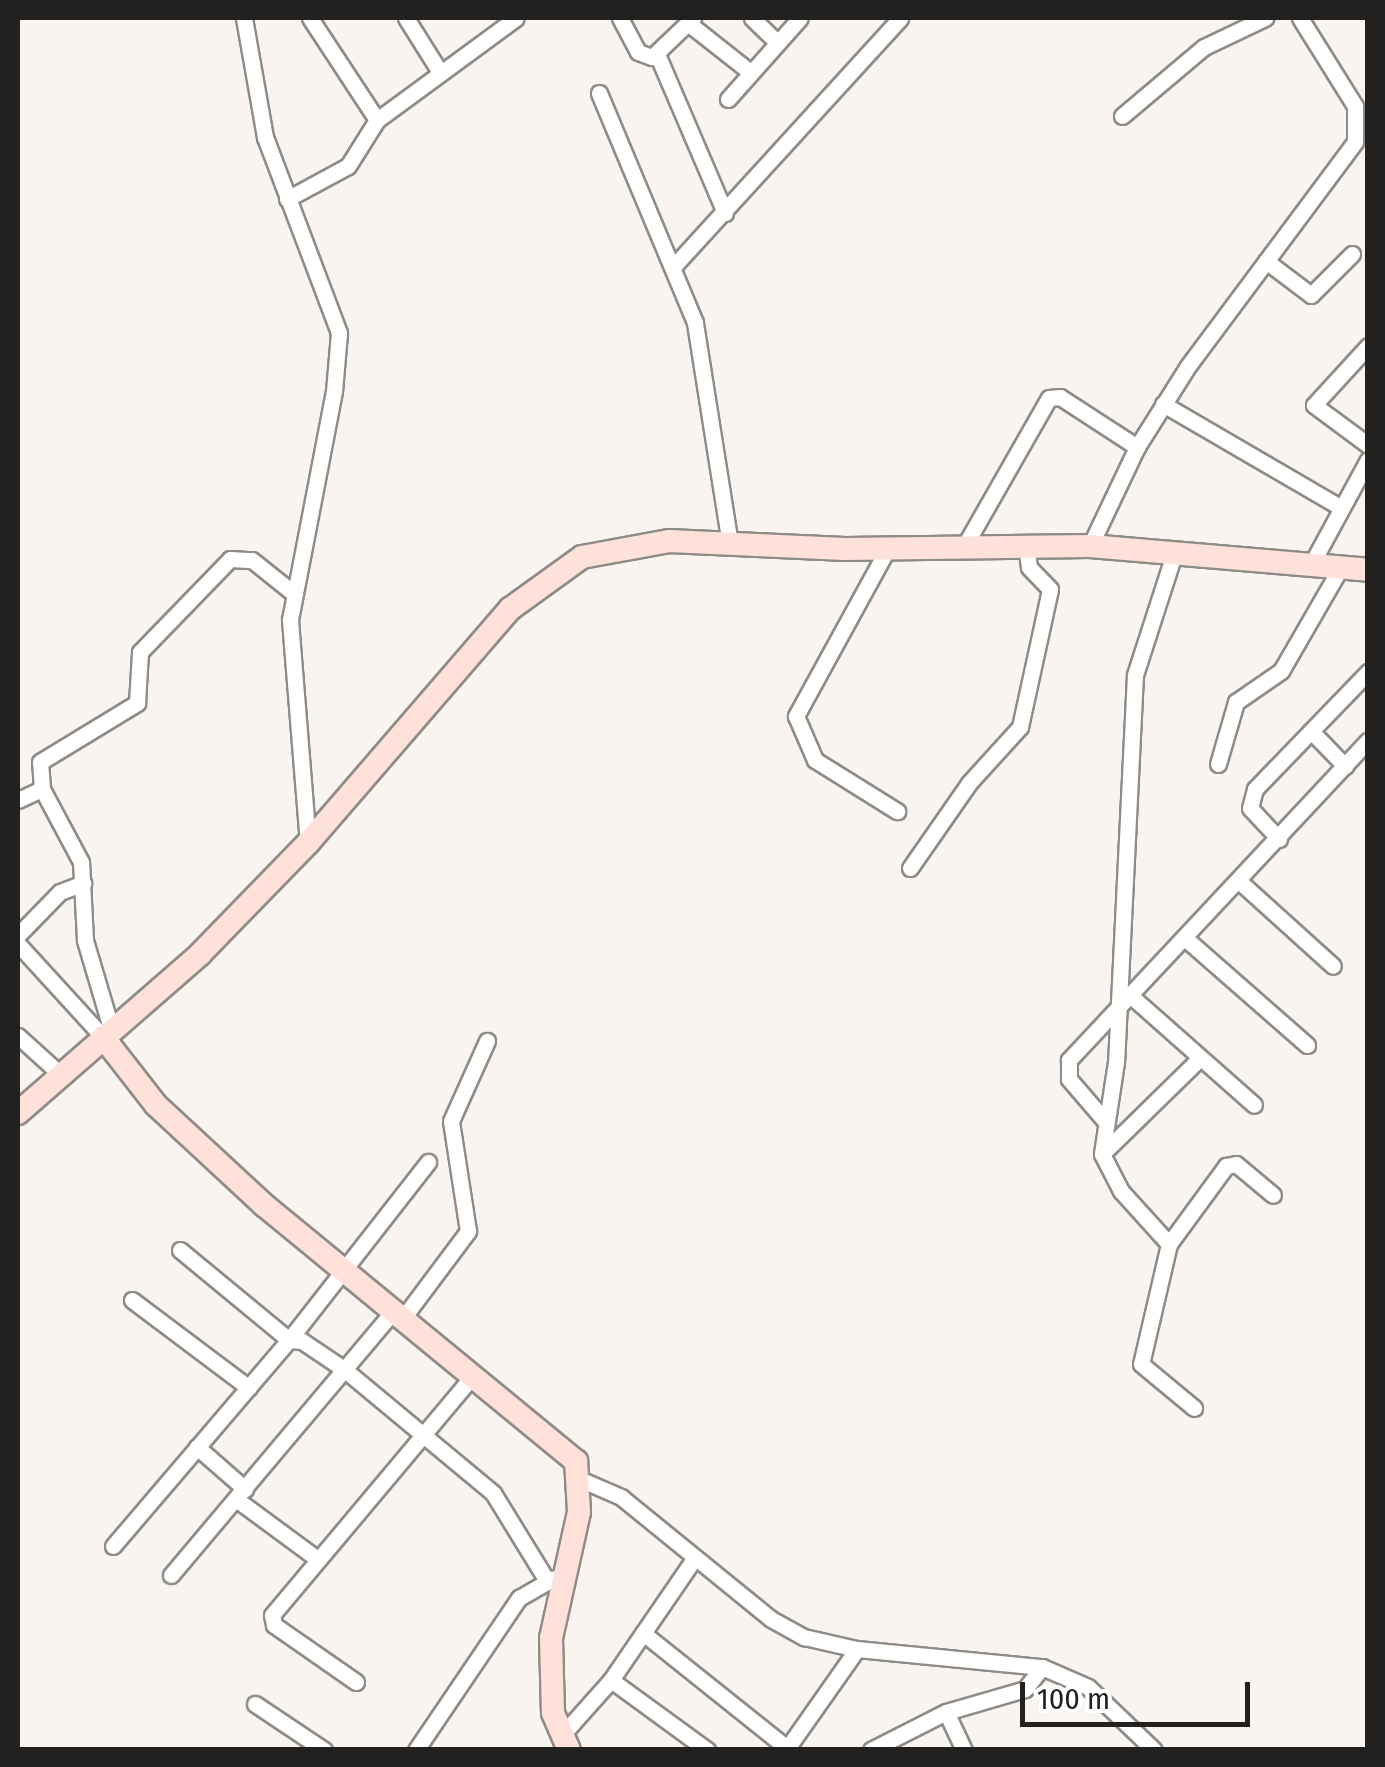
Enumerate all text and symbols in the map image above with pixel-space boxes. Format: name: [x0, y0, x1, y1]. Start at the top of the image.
scale bar: [1025, 1662, 1255, 1724]
text: 100 m: [1037, 1681, 1110, 1717]

